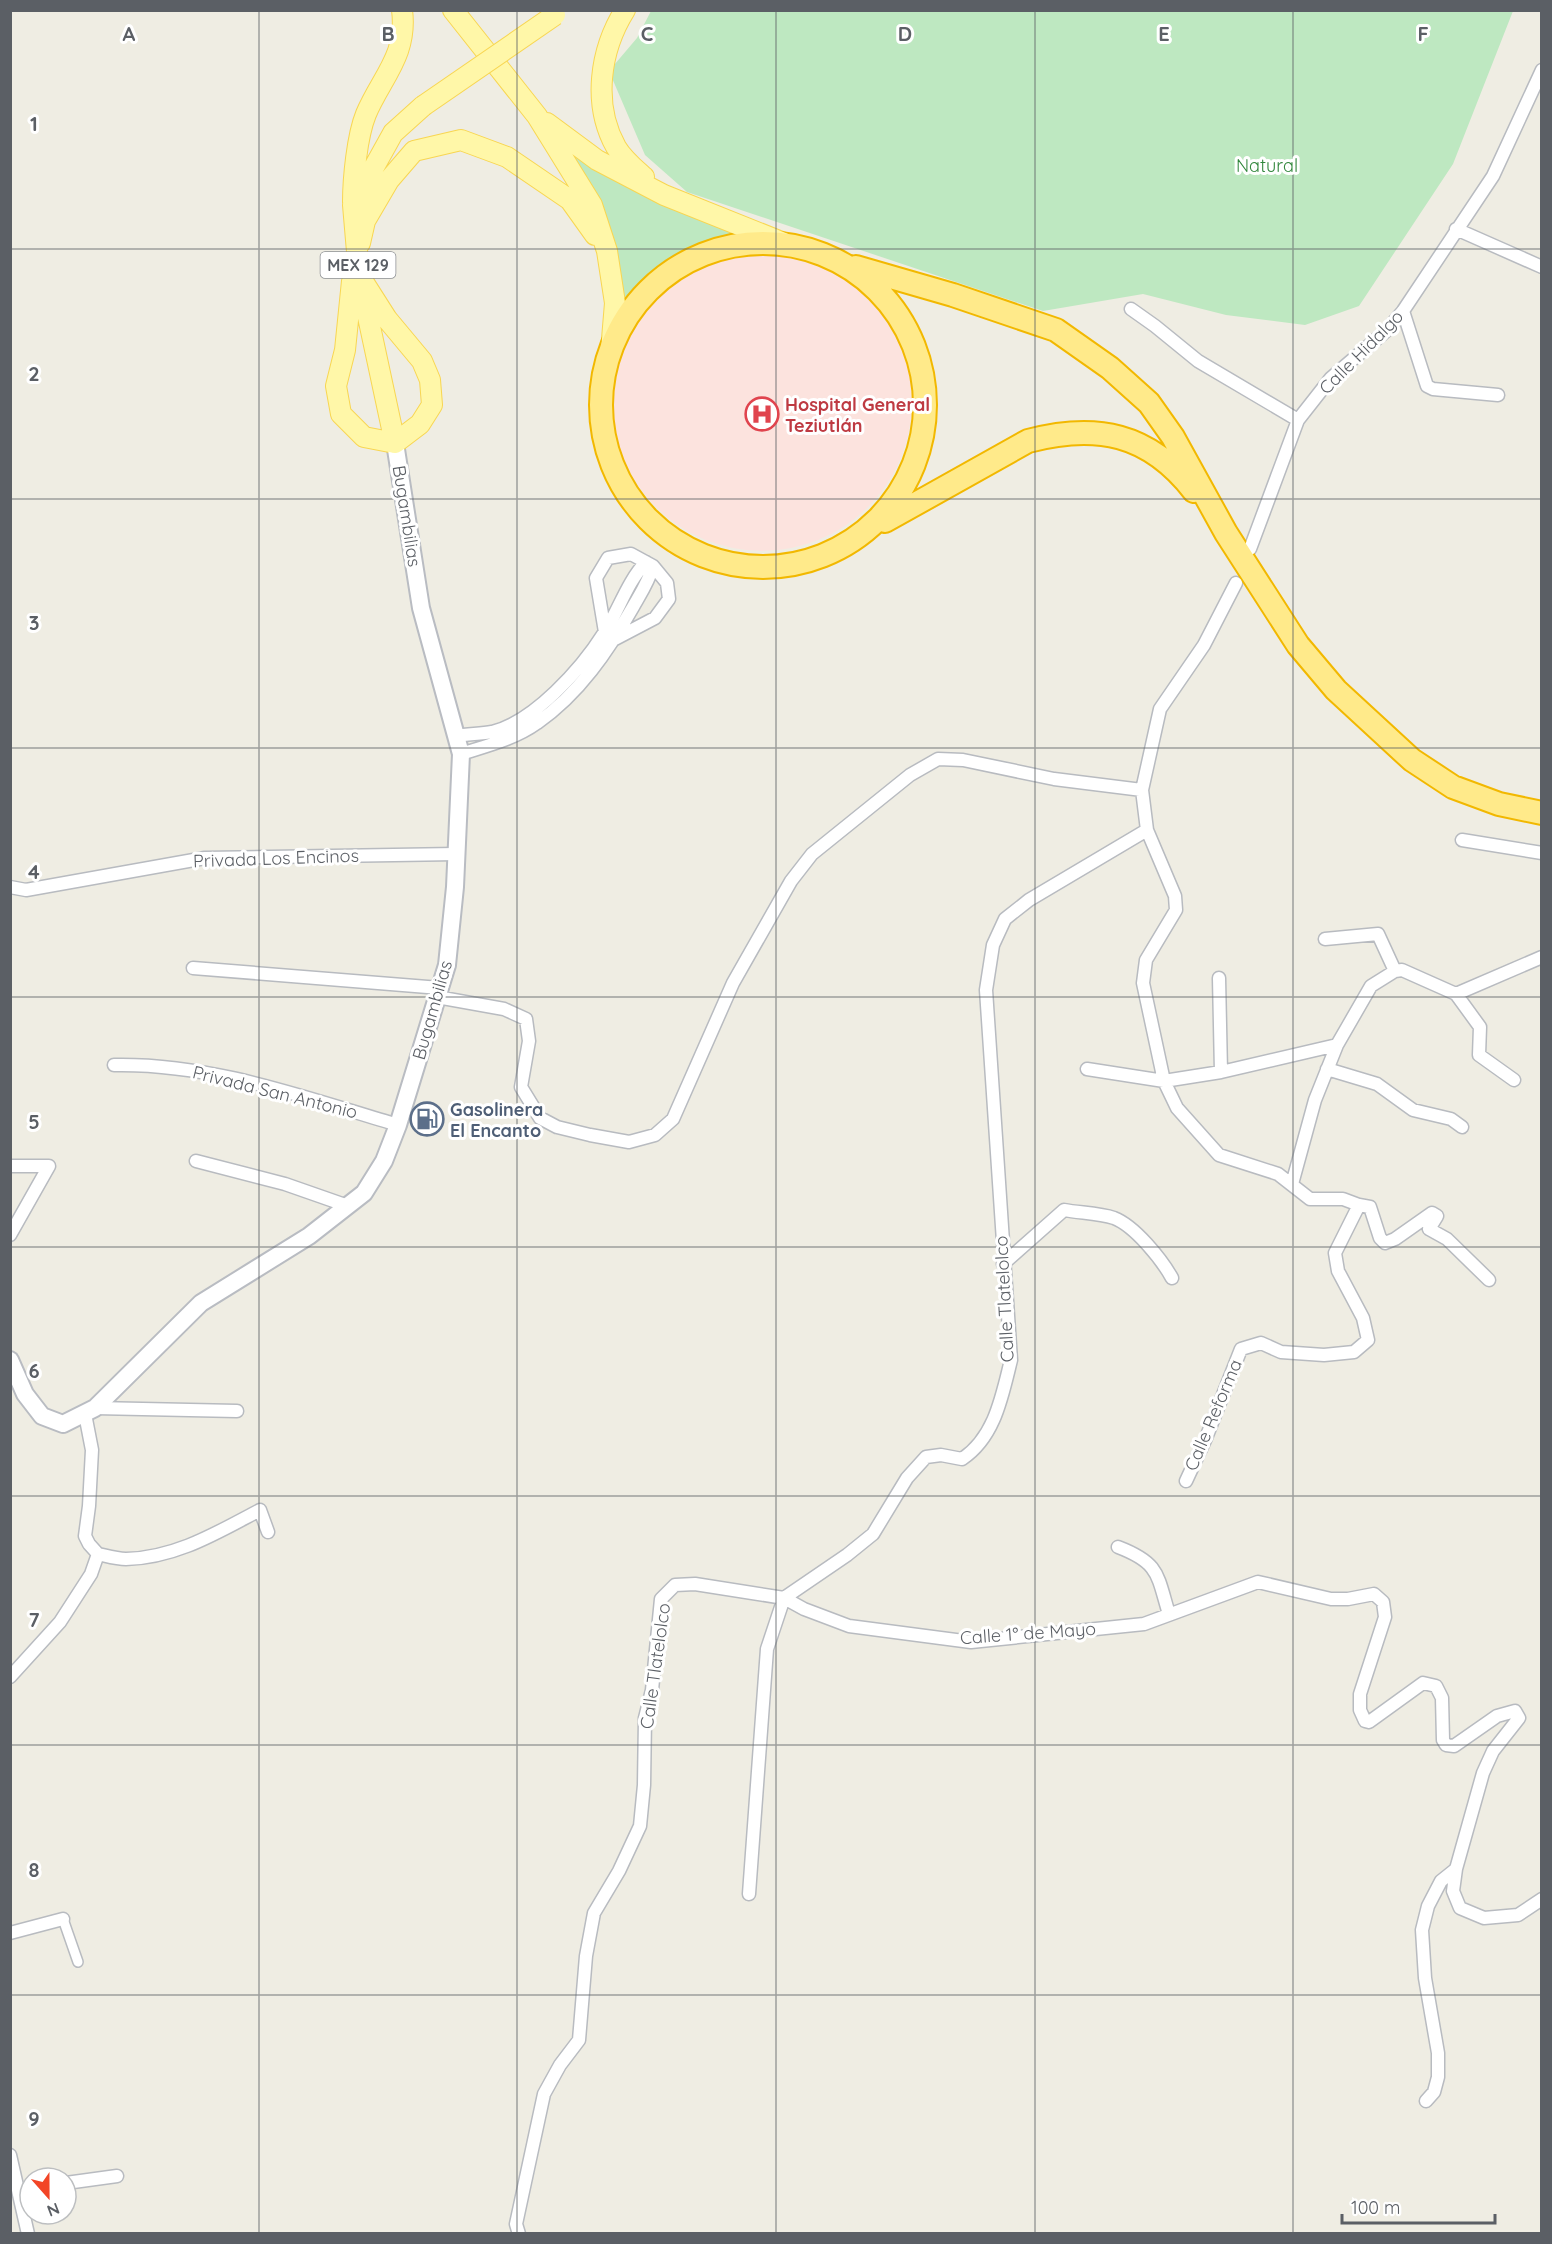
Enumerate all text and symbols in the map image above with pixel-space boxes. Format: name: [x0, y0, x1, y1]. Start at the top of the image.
text: A: [123, 21, 136, 46]
text: B: [381, 21, 395, 46]
text: C: [641, 21, 654, 46]
text: D: [898, 21, 912, 46]
text: E: [1158, 21, 1170, 46]
text: F: [1417, 21, 1429, 46]
text: 1: [30, 111, 38, 136]
park label: Natural: [1236, 154, 1298, 177]
road number: MEX 129: [320, 252, 395, 278]
street label: Calle Hidalgo: [1314, 305, 1408, 399]
text: 2: [28, 361, 40, 386]
place label: Hospital General Teziutlán: [785, 393, 930, 437]
hospital icon: Hospital General Teziutlán: [744, 396, 780, 432]
street label: Bugambilias: [388, 464, 426, 568]
text: 3: [29, 610, 39, 635]
street label: Privada Los Encinos: [193, 844, 359, 872]
text: 4: [28, 859, 40, 884]
street label: Bugambilias: [407, 958, 457, 1062]
street label: Privada San Antonio: [190, 1060, 360, 1124]
place label: Gasolinera El Encanto: [450, 1098, 543, 1142]
fuel station icon: Gasolinera El Encanto: [409, 1101, 445, 1137]
text: 5: [28, 1109, 40, 1134]
street label: Calle Tlatelolco: [989, 1235, 1019, 1363]
street label: Calle Reforma: [1179, 1356, 1247, 1474]
text: 6: [28, 1358, 40, 1383]
street label: Calle Tlatelolco: [635, 1602, 675, 1730]
text: 7: [29, 1607, 40, 1632]
street label: Calle 1° de Mayo: [959, 1617, 1097, 1649]
text: 8: [29, 1857, 40, 1882]
text: 9: [28, 2106, 40, 2131]
north arrow: [18, 2166, 78, 2226]
scale bar: [1342, 2187, 1495, 2225]
text: 100 m: [1351, 2196, 1400, 2219]
text: N: [44, 2199, 62, 2221]

